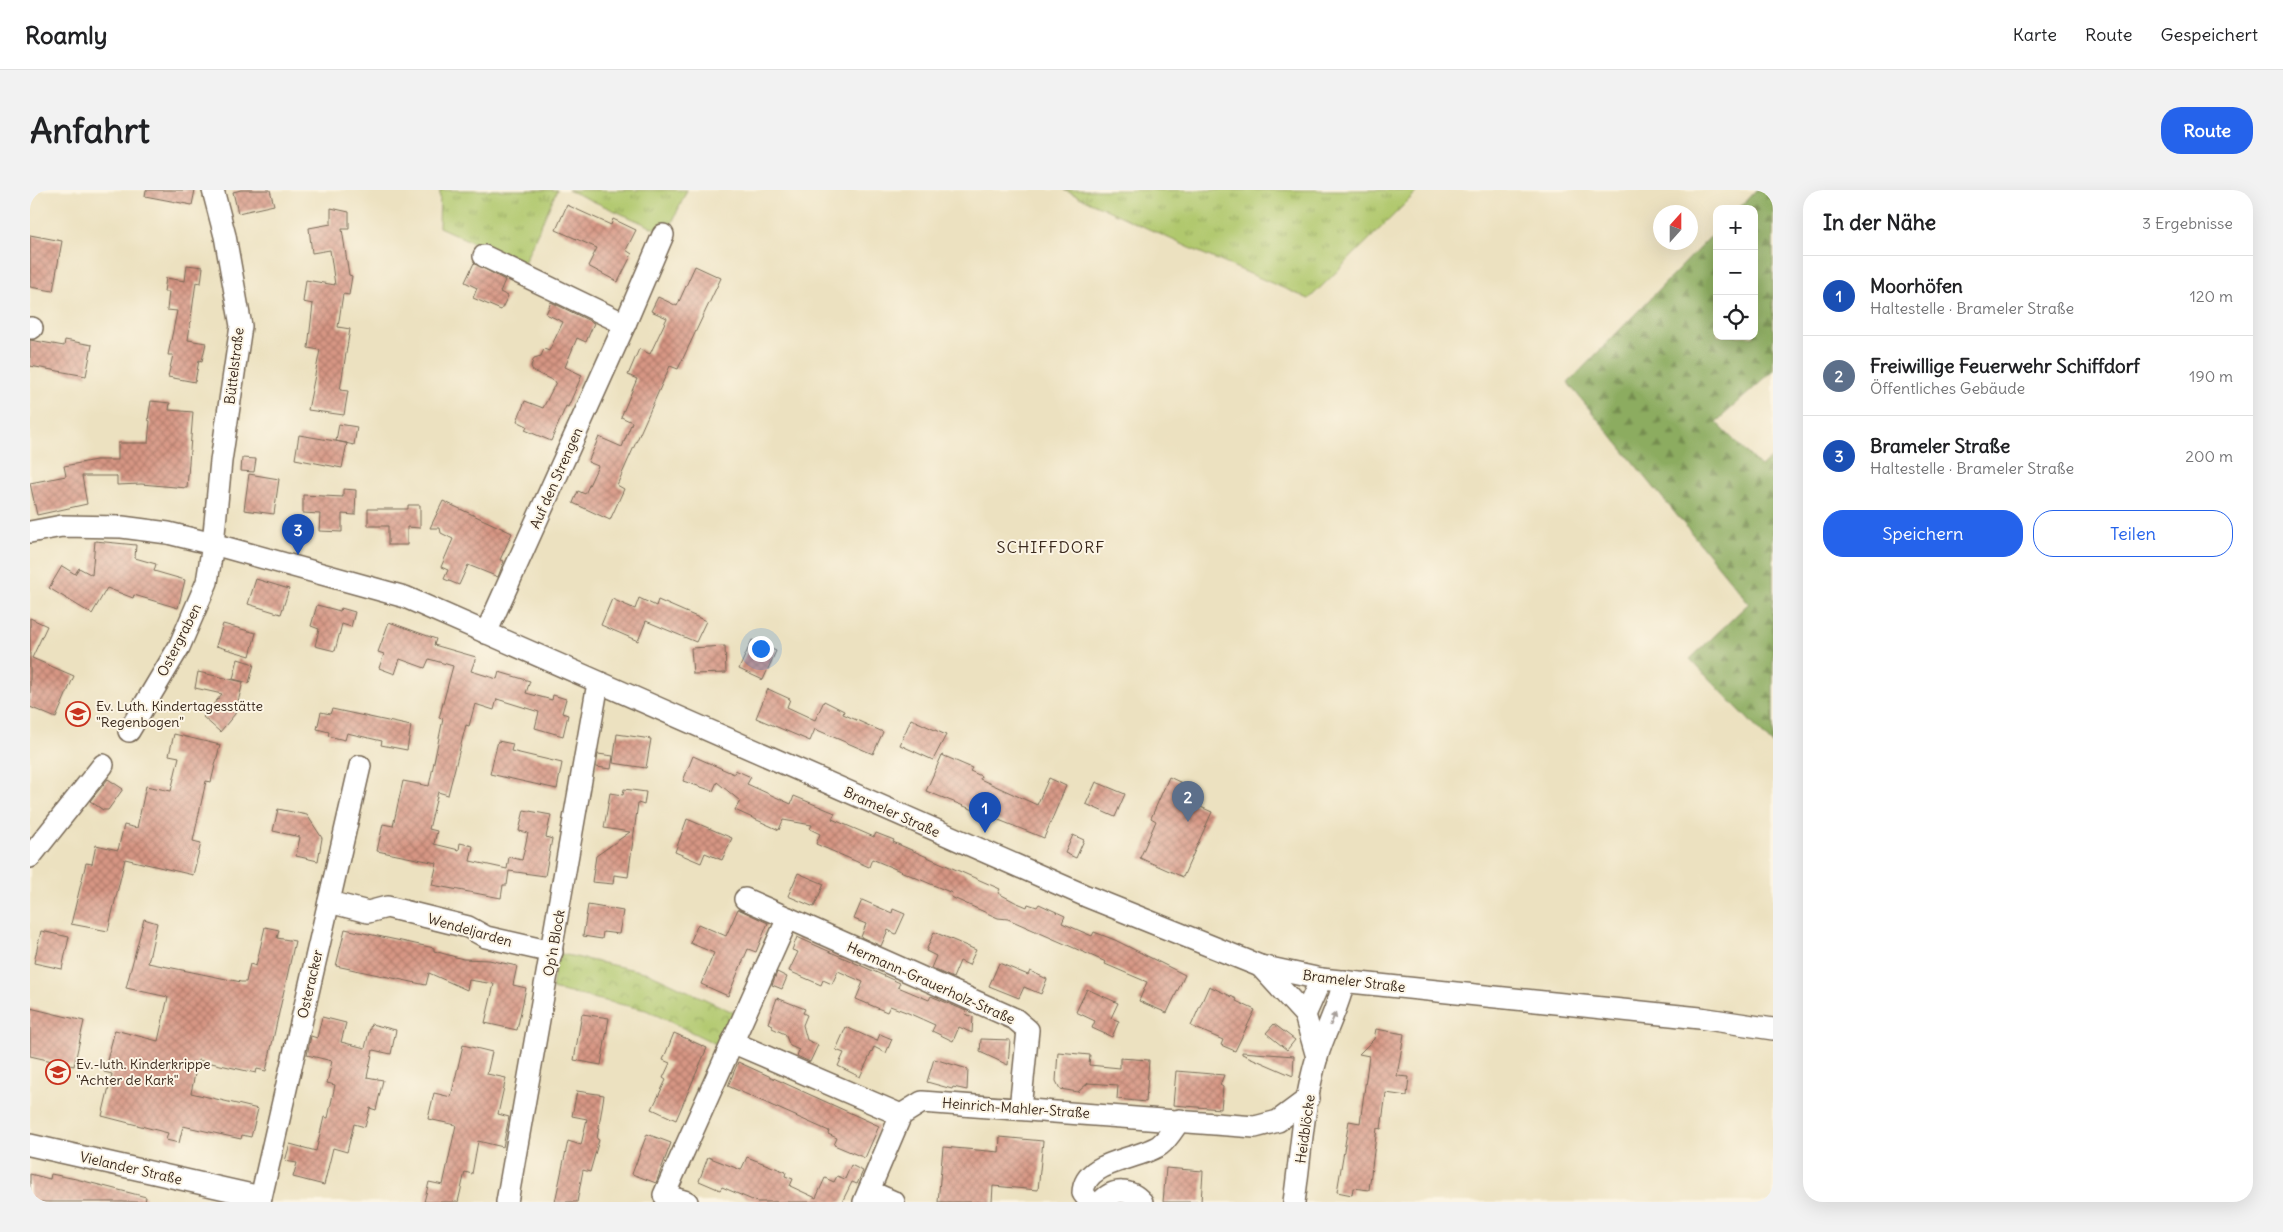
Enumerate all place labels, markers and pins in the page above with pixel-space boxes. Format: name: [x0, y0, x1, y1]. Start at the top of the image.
pin: 3: [282, 514, 314, 555]
place label: Ev. Luth. Kindertagesstätte "Regenbogen": [96, 697, 263, 731]
school or university icon: Ev. Luth. Kindertagesstätte "Regenbogen": [65, 701, 91, 727]
pin: 2: [1172, 781, 1204, 822]
pin: 1: [969, 792, 1001, 833]
place label: Ev.-luth. Kinderkrippe "Achter de Kark": [76, 1055, 211, 1089]
school or university icon: Ev.-luth. Kinderkrippe "Achter de Kark": [45, 1059, 71, 1085]

